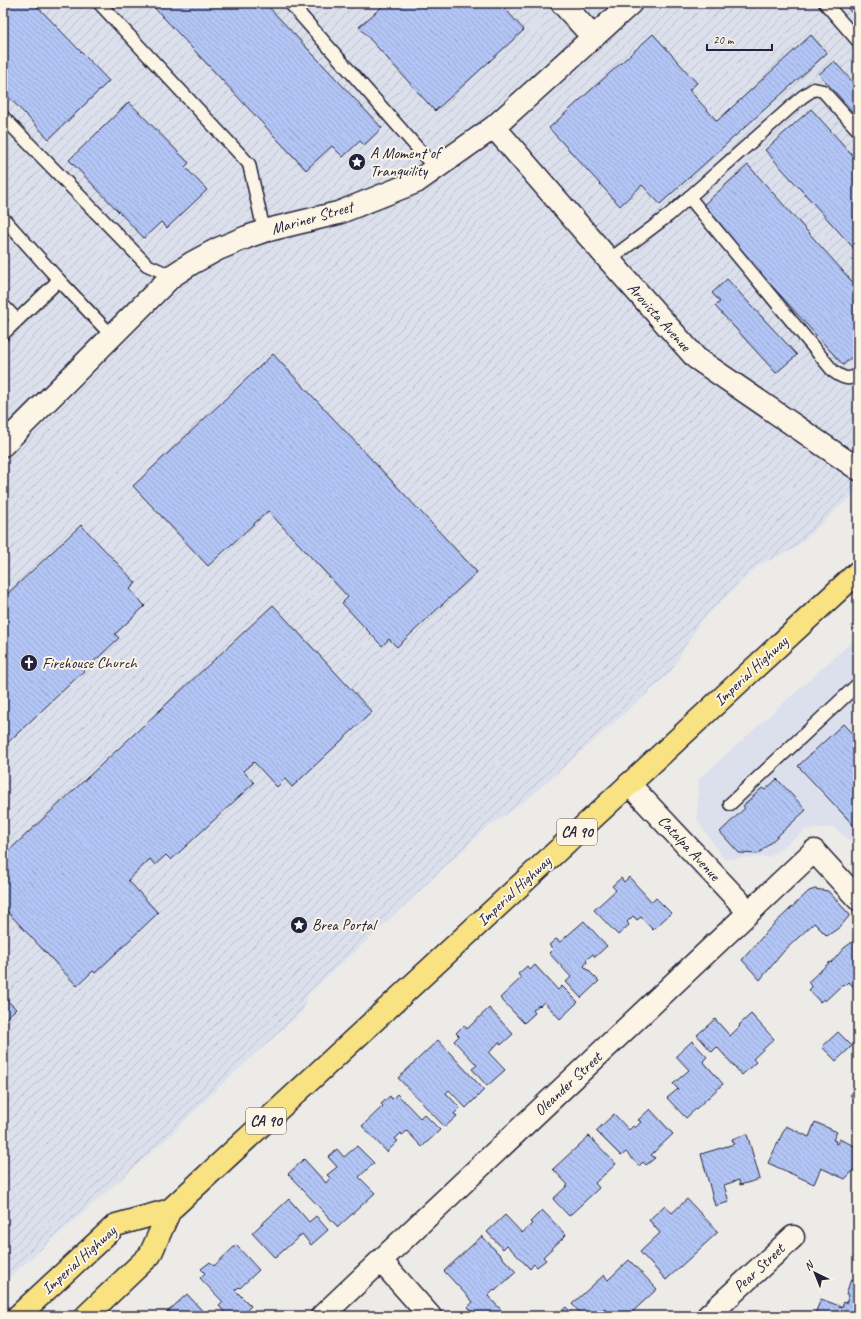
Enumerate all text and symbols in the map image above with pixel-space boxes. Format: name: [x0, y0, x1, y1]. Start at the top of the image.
scale bar: [707, 26, 772, 52]
text: 20 m: [713, 32, 735, 48]
place label: A Moment of Tranquility: [370, 143, 443, 181]
place icon: A Moment of Tranquility: [347, 152, 367, 172]
street label: Mariner Street: [269, 196, 358, 239]
street label: Arovista Avenue: [623, 278, 696, 357]
street label: Imperial Highway: [710, 631, 793, 710]
church icon: Firehouse Church: [19, 653, 39, 673]
place label: Firehouse Church: [42, 653, 138, 673]
street label: Catalpa Avenue: [654, 811, 726, 886]
road number: CA 90: [557, 819, 597, 845]
street label: Imperial Highway: [473, 851, 556, 930]
place icon: Brea Portal: [289, 915, 309, 935]
place label: Brea Portal: [312, 915, 378, 935]
street label: Oleander Street: [530, 1046, 607, 1120]
road number: CA 90: [246, 1108, 286, 1134]
street label: Imperial Highway: [37, 1220, 122, 1299]
street label: Pear Street: [729, 1238, 790, 1297]
north arrow: [795, 1253, 835, 1293]
text: N: [801, 1257, 817, 1273]

